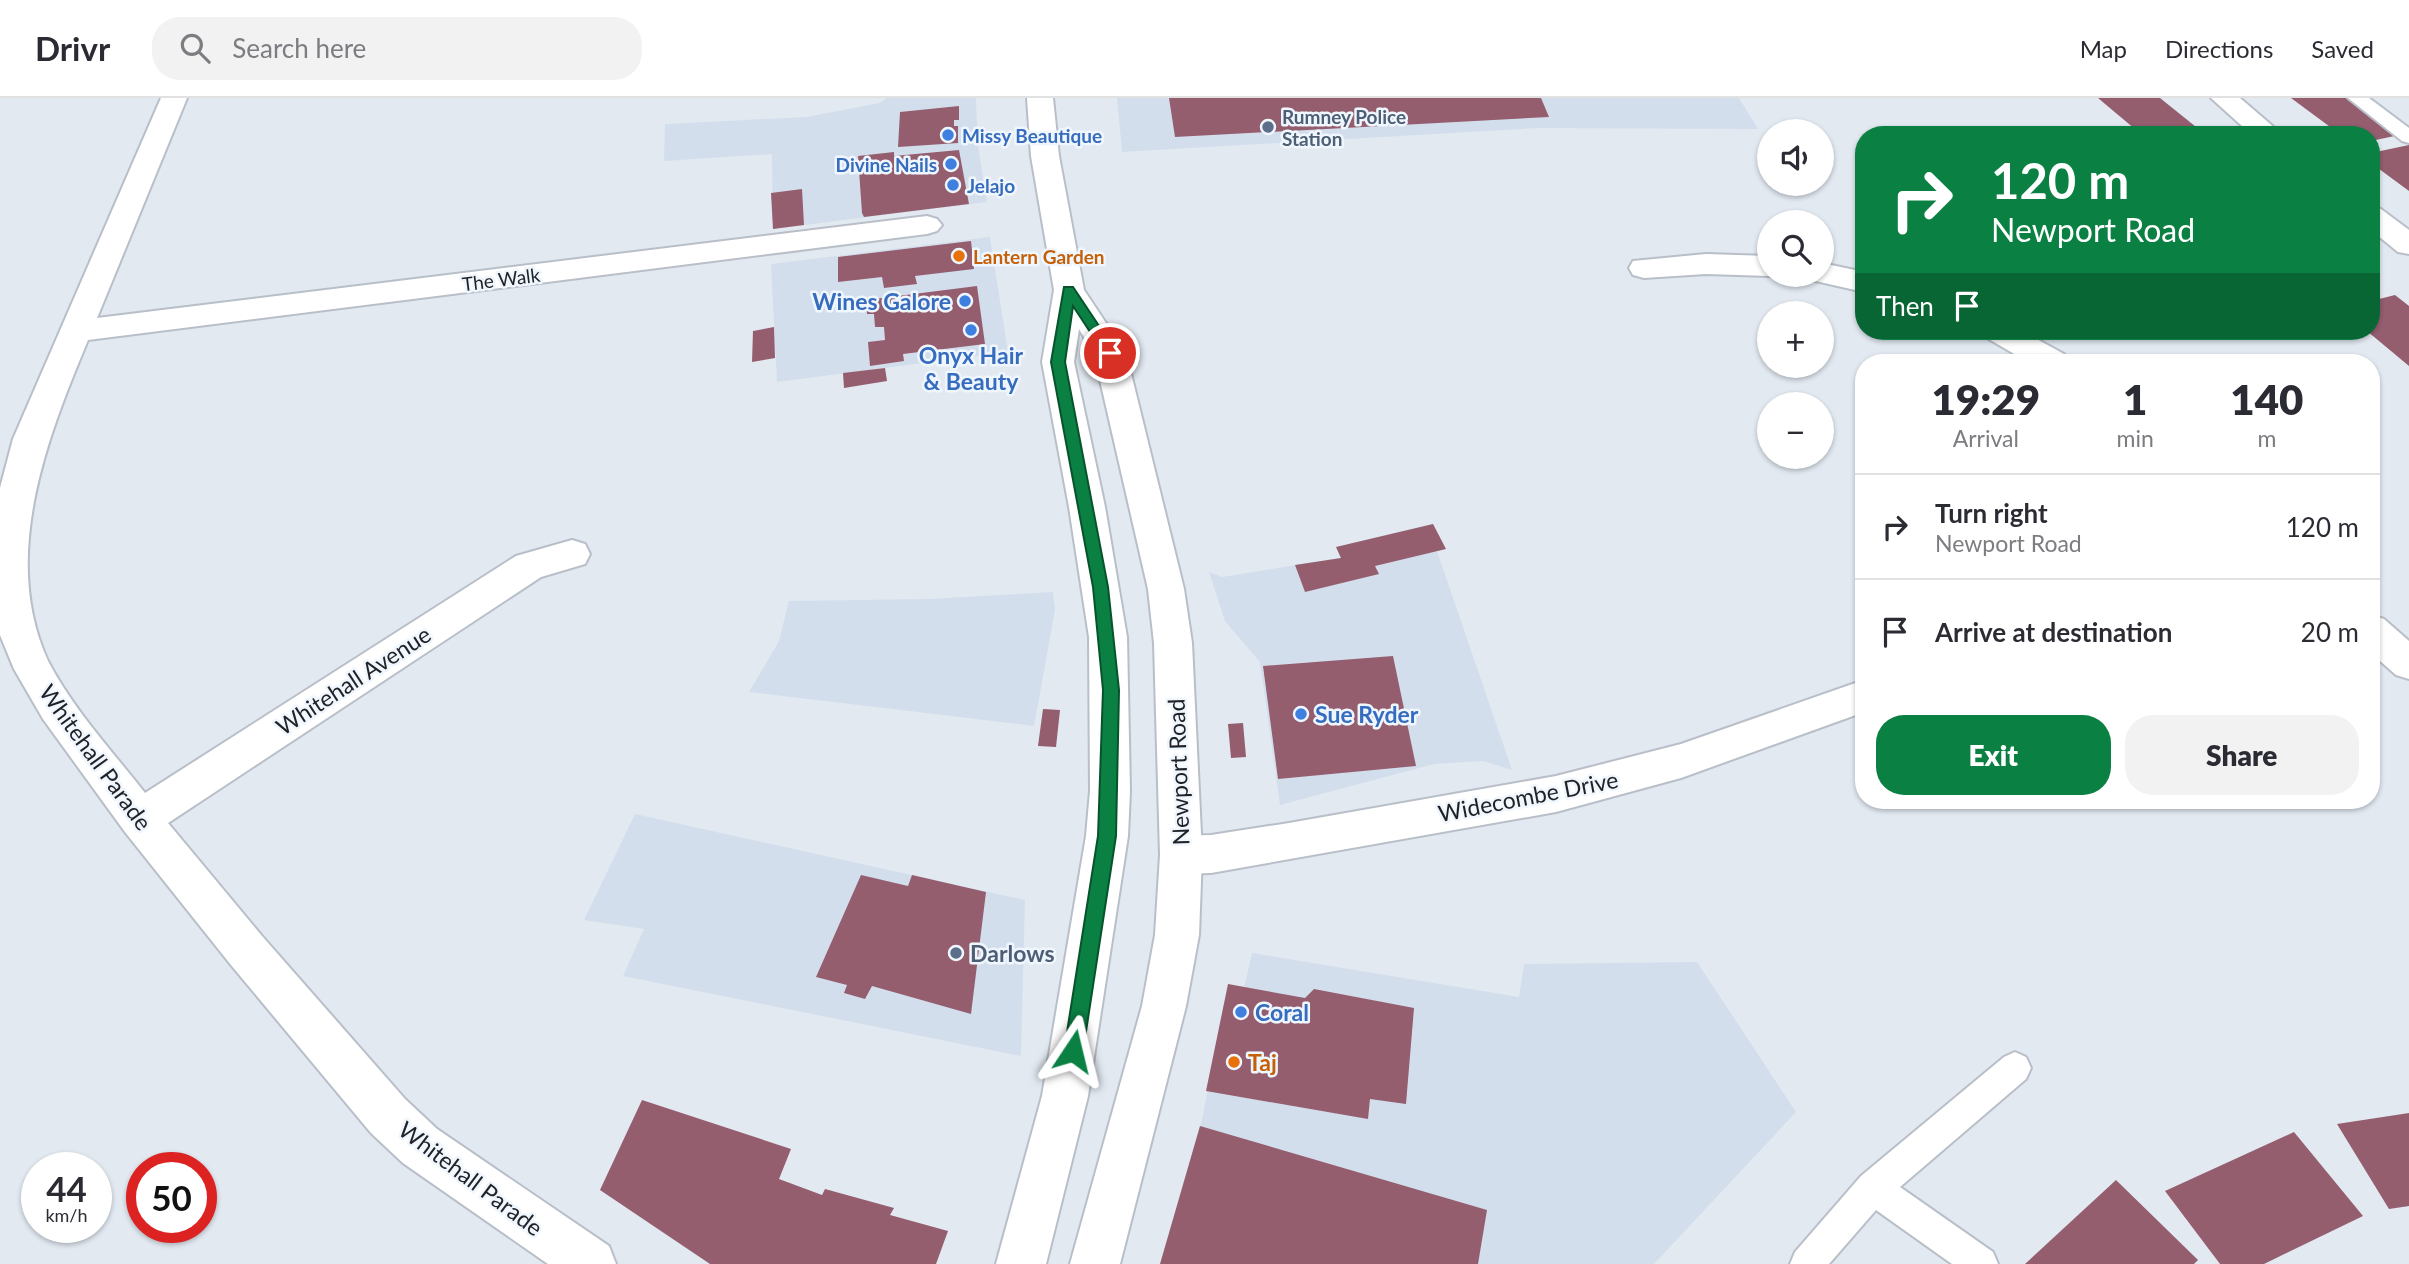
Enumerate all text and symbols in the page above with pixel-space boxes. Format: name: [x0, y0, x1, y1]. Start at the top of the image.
search box: [152, 17, 642, 80]
text: Drivr: [35, 28, 110, 68]
icon: search: [176, 29, 214, 67]
text: Search here: [232, 32, 366, 64]
text: Map: [2080, 34, 2127, 63]
text: Directions: [2165, 34, 2273, 63]
text: Saved: [2311, 34, 2374, 63]
place label: Rumney Police Station: [1282, 105, 1406, 150]
marker: Rumney Police Station: [1260, 119, 1276, 135]
map controls: [1757, 119, 1834, 469]
button: sound: [1757, 119, 1834, 196]
place label: Missy Beautique: [962, 124, 1102, 147]
marker: Missy Beautique: [940, 127, 956, 143]
text: 120 m: [1991, 151, 2129, 209]
place label: Divine Nails: [836, 153, 937, 176]
icon: right: [1876, 154, 1967, 245]
marker: Divine Nails: [943, 156, 959, 172]
place label: Jelajo: [967, 174, 1015, 197]
marker: Jelajo: [945, 177, 961, 193]
button: search: [1757, 210, 1834, 287]
text: Newport Road: [1991, 210, 2195, 249]
place label: Lantern Garden: [973, 245, 1105, 268]
marker: Lantern Garden: [951, 248, 967, 264]
street label: The Walk: [461, 263, 542, 295]
place label: Wines Galore: [812, 287, 951, 315]
icon: arrive: [1948, 287, 1986, 325]
text: Then: [1876, 290, 1934, 322]
marker: Wines Galore: [957, 293, 973, 309]
button: +: [1757, 301, 1834, 378]
marker: Onyx Hair & Beauty: [963, 322, 979, 338]
pin: [1080, 323, 1140, 383]
icon: arrive: [1091, 334, 1129, 372]
place label: Onyx Hair & Beauty: [919, 341, 1024, 395]
text: 19:29: [1932, 374, 2040, 424]
text: 1: [2123, 374, 2147, 424]
text: 140: [2230, 374, 2303, 424]
button: −: [1757, 392, 1834, 469]
text: Arrival: [1953, 424, 2019, 452]
text: min: [2117, 424, 2154, 452]
text: m: [2257, 424, 2276, 452]
text: Turn right: [1935, 497, 2048, 529]
icon: right: [1876, 508, 1914, 546]
text: 120 m: [2286, 511, 2359, 543]
text: Newport Road: [1935, 529, 2082, 557]
icon: arrive: [1876, 613, 1914, 651]
text: Arrive at destination: [1935, 616, 2172, 648]
text: 20 m: [2301, 616, 2359, 648]
street label: Whitehall Avenue: [270, 620, 436, 740]
street label: Whitehall Parade: [34, 679, 158, 835]
street label: Newport Road: [1161, 698, 1195, 846]
place label: Sue Ryder: [1315, 700, 1419, 728]
marker: Sue Ryder: [1293, 706, 1309, 722]
button: Exit: [1876, 715, 2111, 795]
button: Share: [2125, 715, 2359, 795]
street label: Widecombe Drive: [1436, 765, 1620, 827]
place label: Darlows: [970, 939, 1055, 967]
marker: Darlows: [948, 945, 964, 961]
place label: Coral: [1255, 998, 1309, 1026]
marker: Coral: [1233, 1004, 1249, 1020]
position arrow: [1036, 1014, 1110, 1088]
place label: Taj: [1248, 1048, 1277, 1076]
marker: Taj: [1226, 1054, 1242, 1070]
street label: Whitehall Parade: [394, 1115, 548, 1241]
speed limit sign: 50: [126, 1152, 217, 1243]
text: 44: [46, 1167, 87, 1209]
text: km/h: [45, 1204, 88, 1226]

